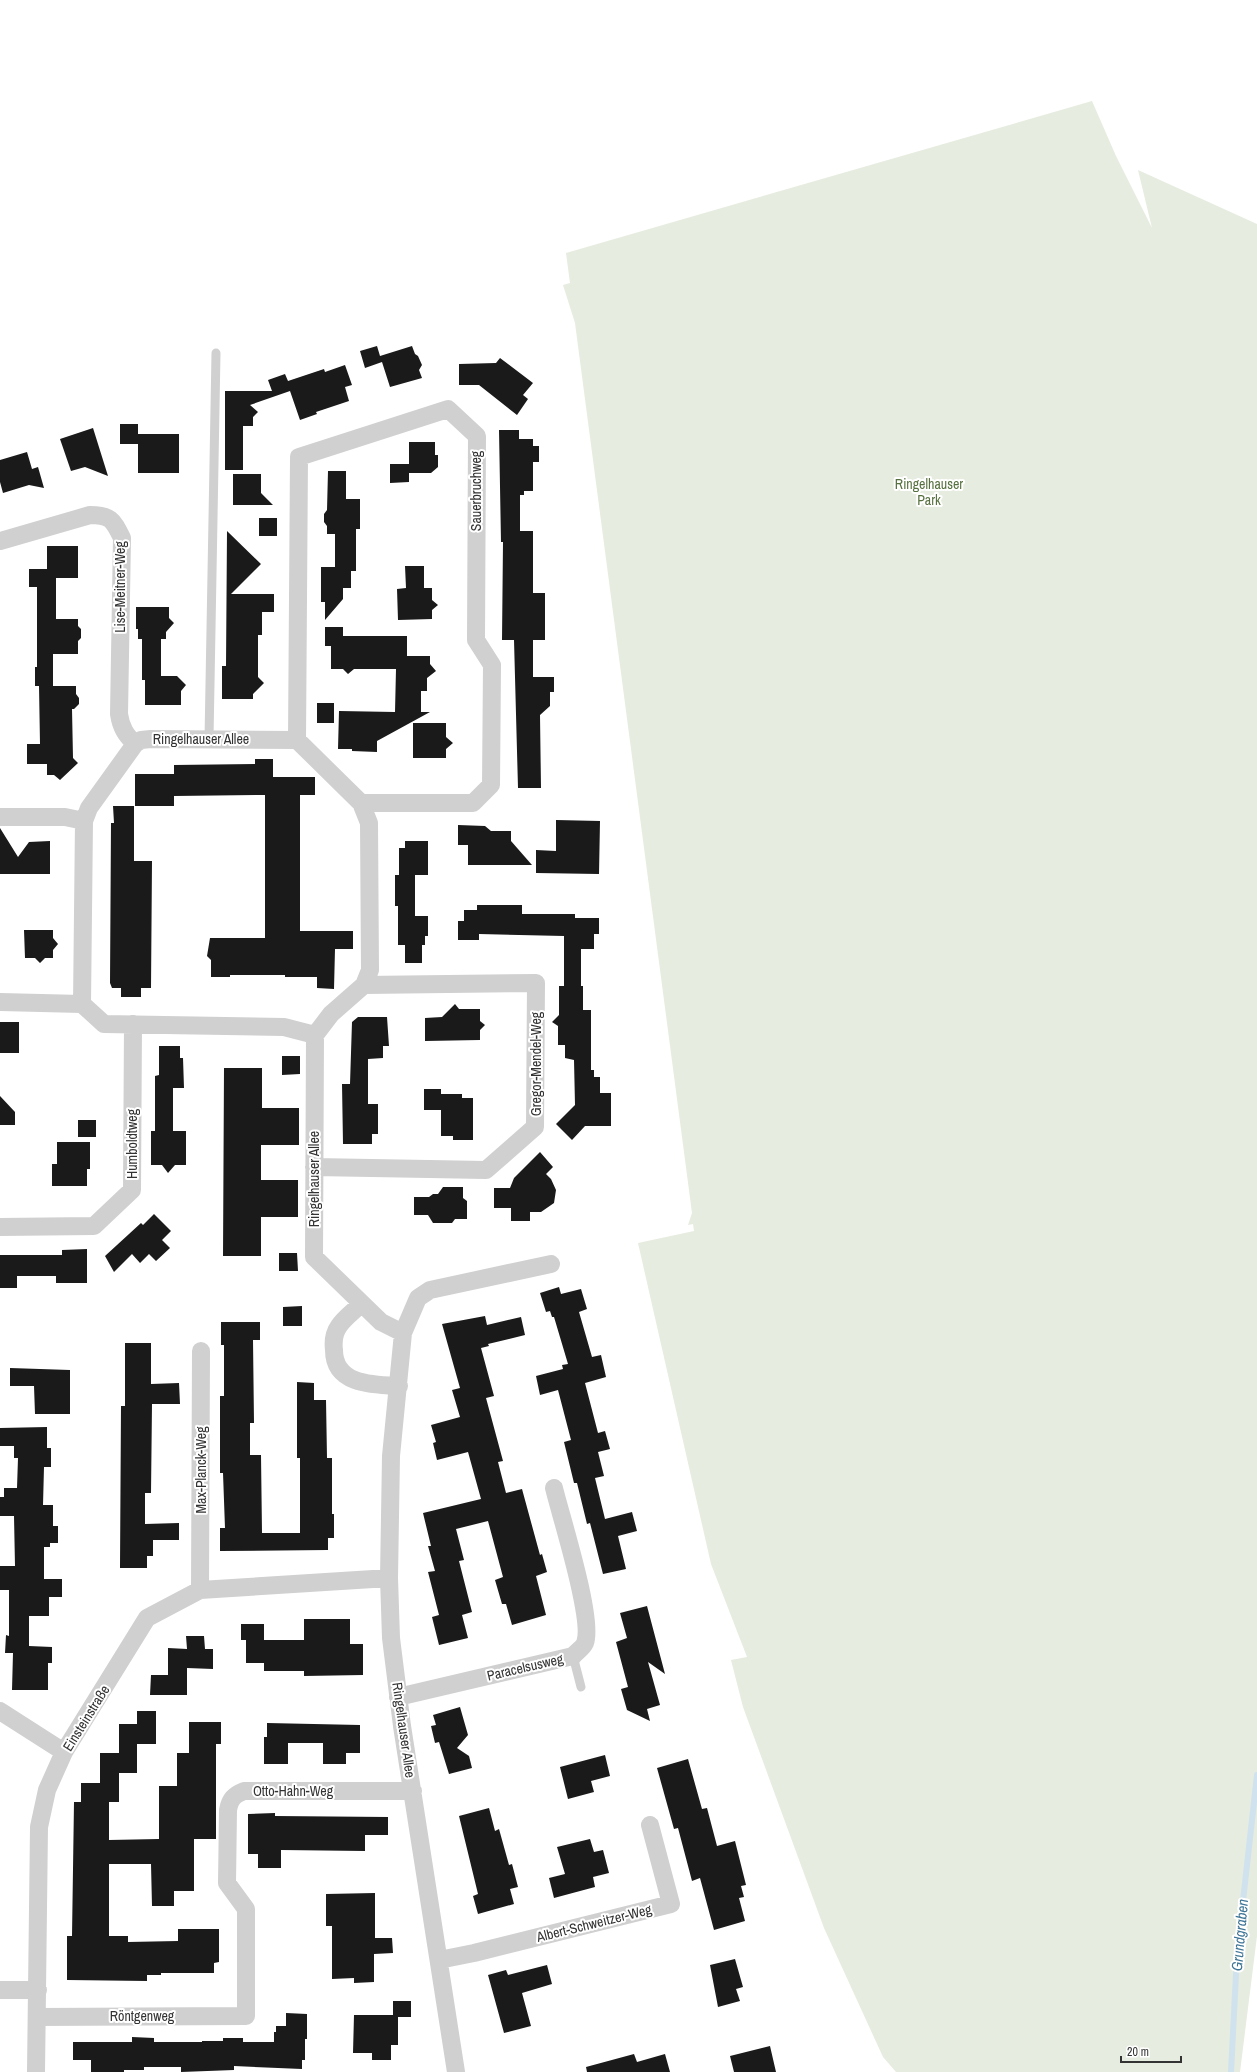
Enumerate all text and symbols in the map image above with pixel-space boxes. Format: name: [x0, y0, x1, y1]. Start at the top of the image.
street label: Sauerbruchweg: [467, 450, 485, 531]
park label: Ringelhauser Park: [895, 475, 963, 509]
street label: Lise-Meitner-Weg: [111, 541, 129, 633]
street label: Ringelhauser Allee: [153, 730, 249, 748]
street label: Gregor-Mendel-Weg: [527, 1011, 545, 1116]
street label: Humboldtweg: [123, 1108, 141, 1179]
street label: Ringelhauser Allee: [305, 1131, 323, 1227]
street label: Max-Planck-Weg: [192, 1426, 210, 1514]
street label: Paracelsusweg: [485, 1649, 566, 1685]
street label: Ringelhauser Allee: [388, 1681, 420, 1779]
street label: Einsteinstraße: [59, 1682, 113, 1754]
street label: Otto-Hahn-Weg: [253, 1782, 334, 1800]
water label: Grundgraben: [1226, 1898, 1253, 1972]
street label: Albert-Schweitzer-Weg: [534, 1900, 654, 1946]
street label: Röntgenweg: [110, 2007, 175, 2025]
scale bar: [1121, 2038, 1181, 2064]
text: 20 m: [1127, 2044, 1149, 2060]

